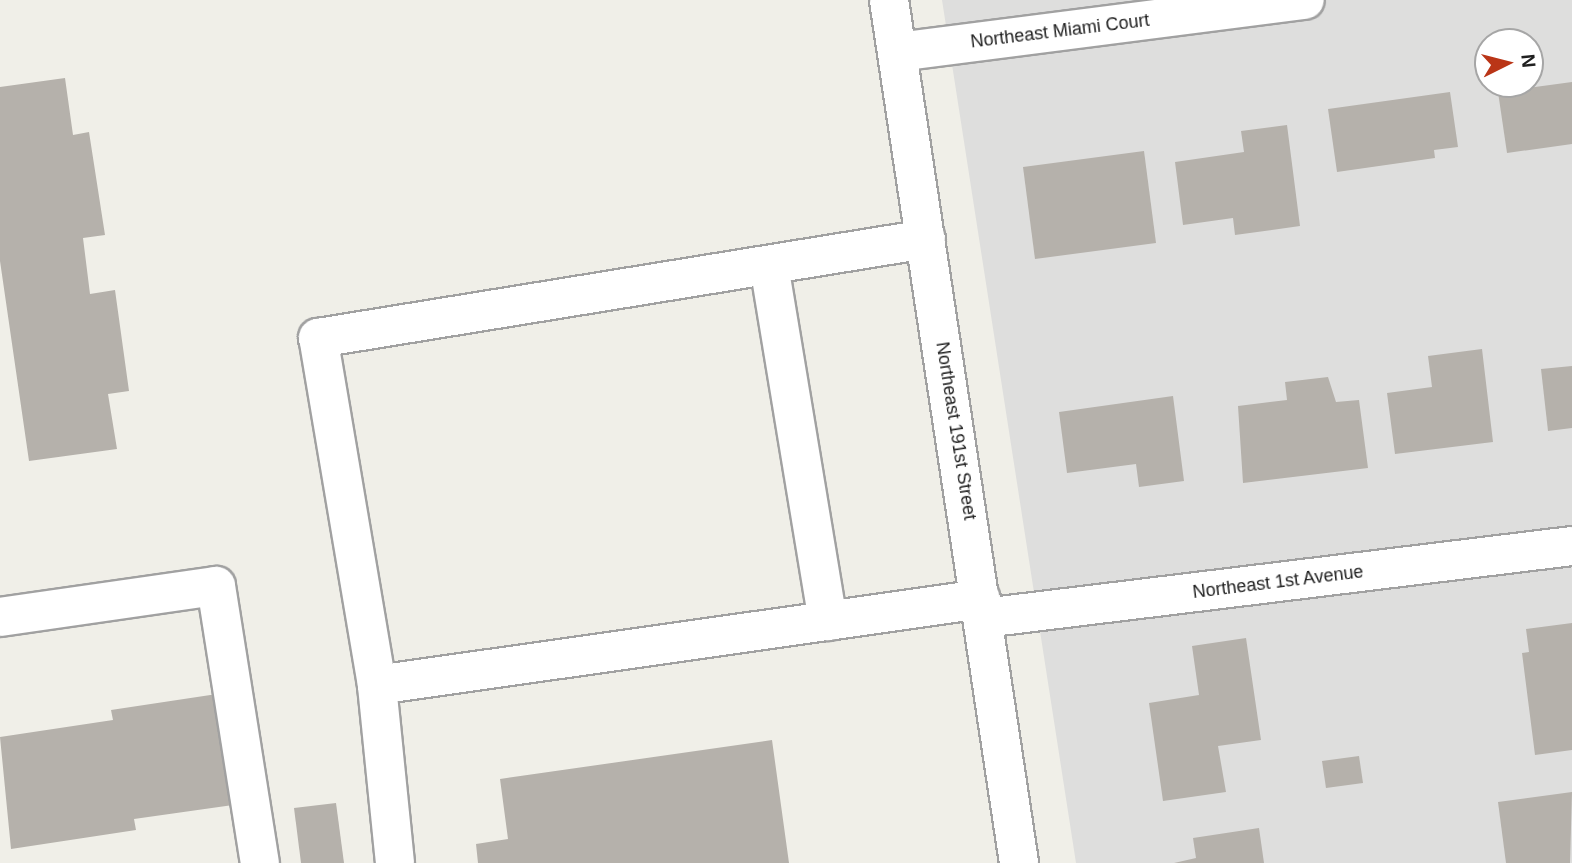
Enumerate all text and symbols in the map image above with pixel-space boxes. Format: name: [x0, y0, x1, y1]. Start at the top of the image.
street label: Northeast Miami Court: [969, 9, 1151, 53]
north arrow: [1474, 28, 1544, 98]
text: N: [1517, 53, 1540, 69]
street label: Northeast 191st Street: [931, 340, 981, 522]
street label: Northeast 1st Avenue: [1191, 561, 1365, 603]

